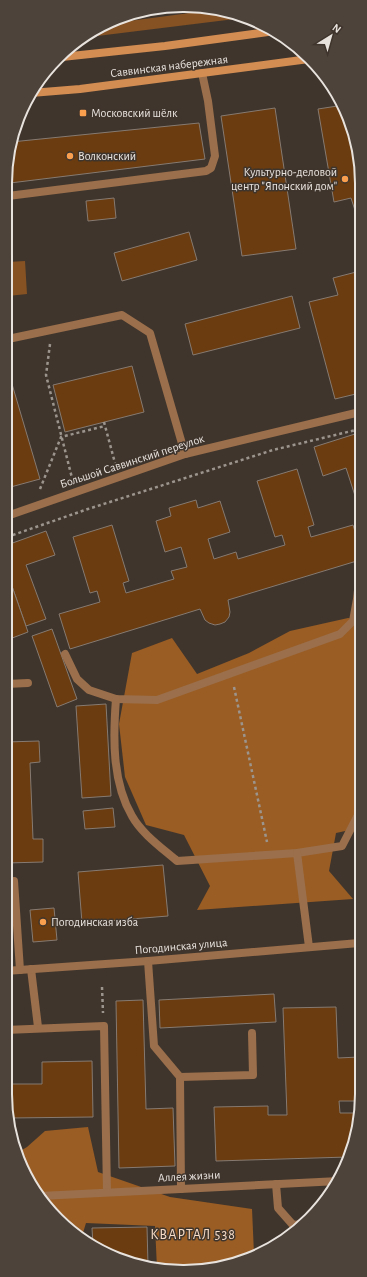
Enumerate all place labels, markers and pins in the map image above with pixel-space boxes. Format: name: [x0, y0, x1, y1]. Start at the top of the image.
place label: Московский шёлк: [91, 107, 178, 119]
marker: Московский шёлк: [78, 108, 88, 118]
place label: Волконский: [78, 150, 136, 162]
marker: Волконский: [65, 151, 75, 161]
place label: Культурно-деловой центр "Японский дом": [231, 166, 337, 192]
marker: Культурно-деловой центр "Японский дом": [340, 174, 350, 184]
place label: Погодинская изба: [51, 916, 139, 928]
marker: Погодинская изба: [38, 917, 48, 927]

